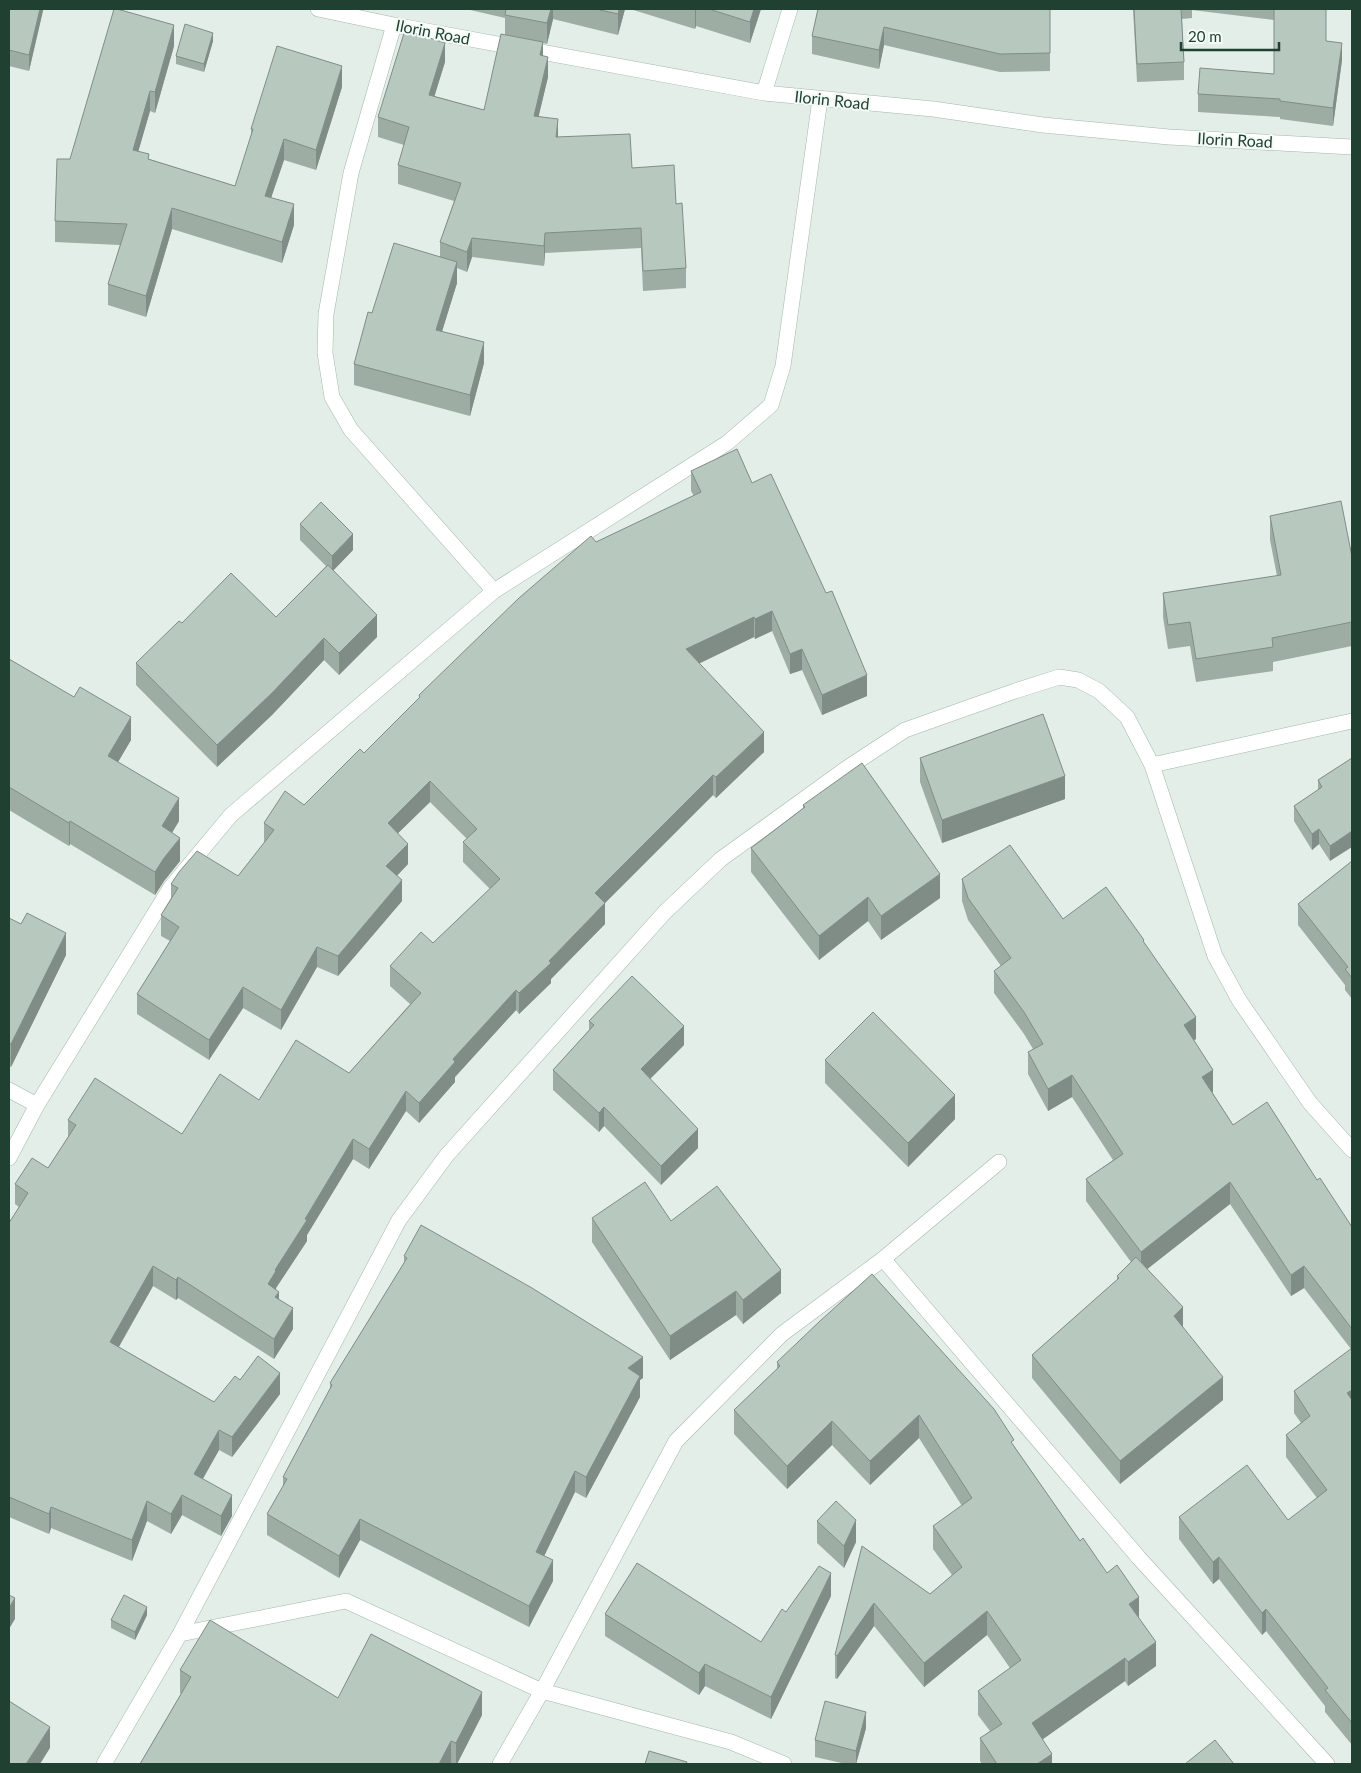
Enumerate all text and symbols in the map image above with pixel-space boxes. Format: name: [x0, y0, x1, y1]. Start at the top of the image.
street label: Ilorin Road: [394, 15, 472, 48]
scale bar: [1181, 20, 1278, 52]
text: 20 m: [1188, 27, 1222, 45]
street label: Ilorin Road: [794, 86, 871, 113]
street label: Ilorin Road: [1197, 128, 1273, 151]

